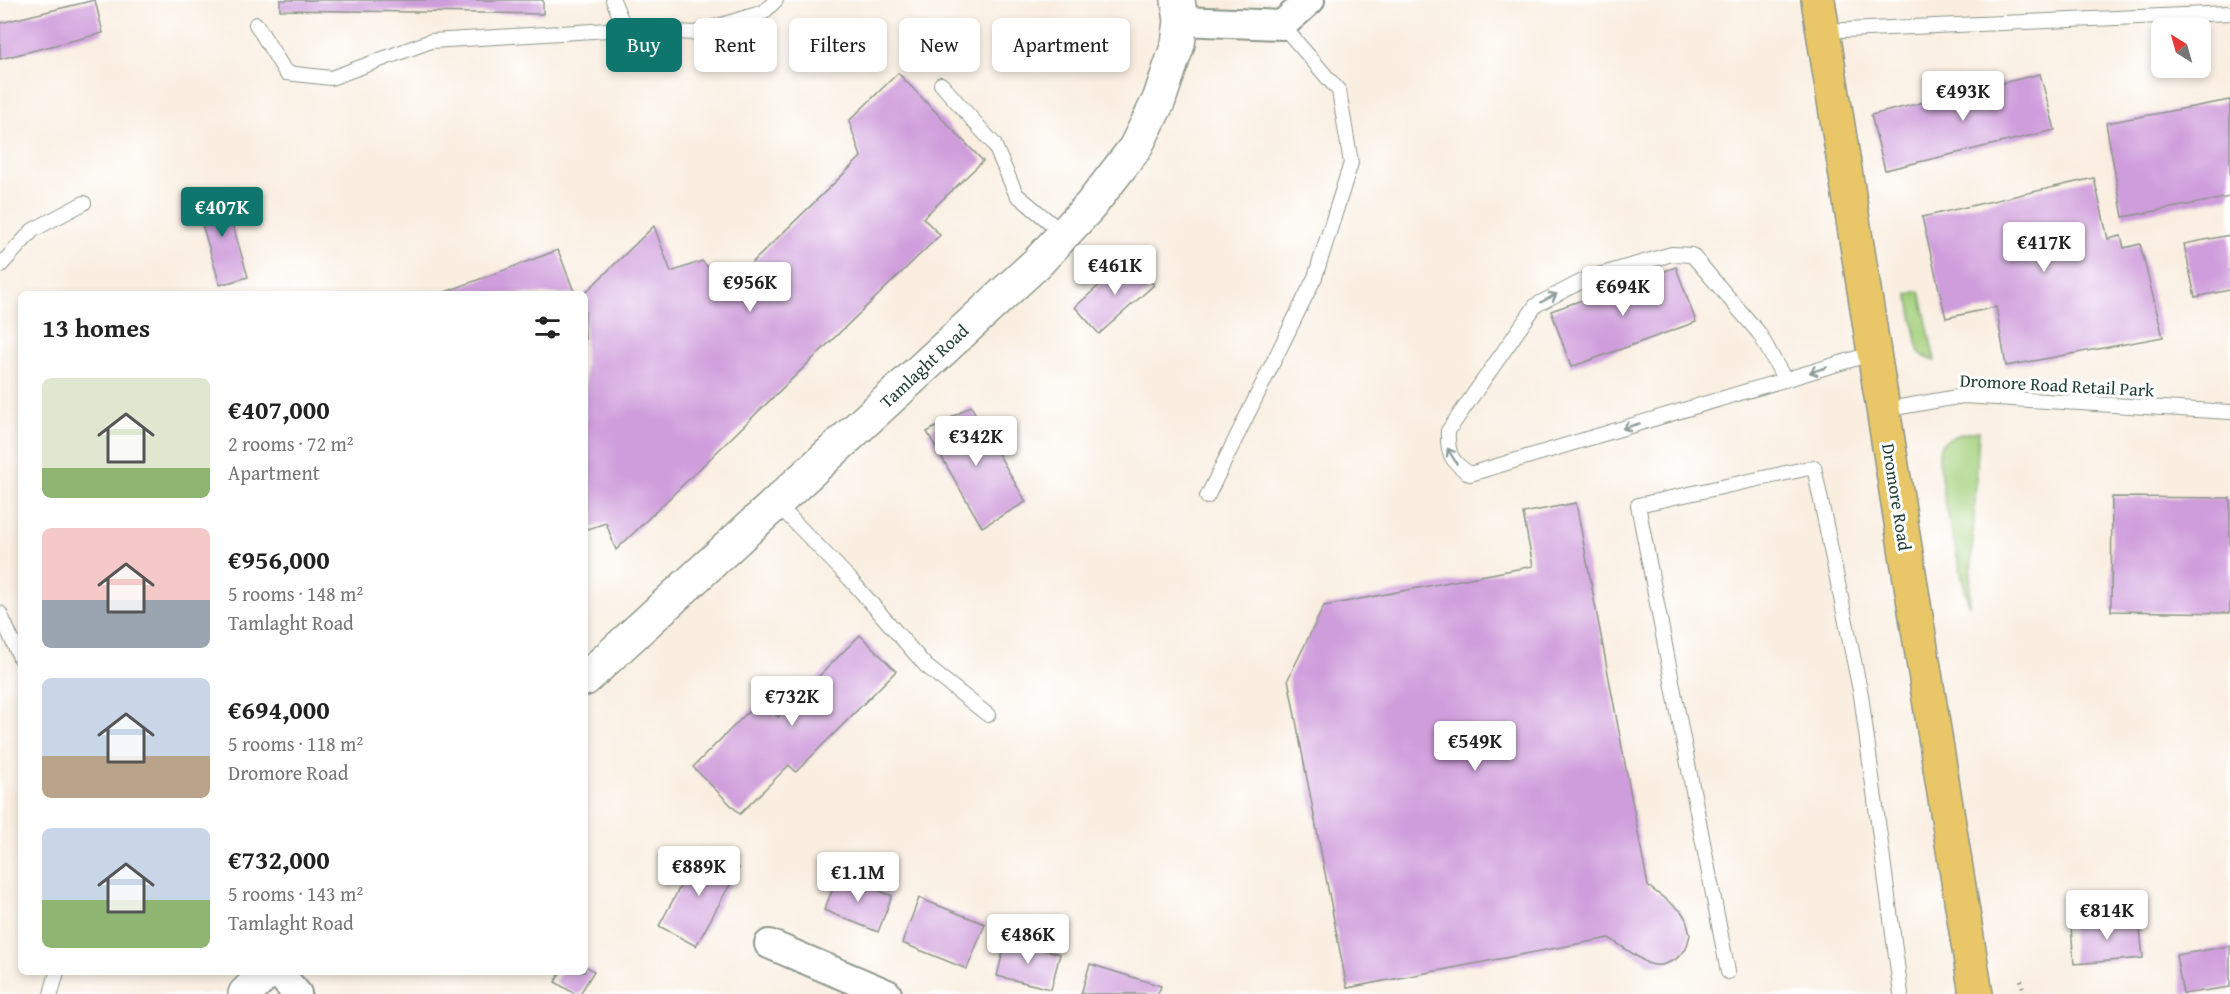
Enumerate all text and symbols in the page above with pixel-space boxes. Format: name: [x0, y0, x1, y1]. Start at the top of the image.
chip: Buy: [606, 18, 682, 72]
chip: Rent: [694, 18, 777, 72]
chip: Filters: [789, 18, 887, 72]
chip: New: [899, 18, 980, 72]
chip: Apartment: [992, 18, 1130, 72]
north arrow: [2151, 18, 2211, 78]
map controls: [2151, 18, 2211, 78]
pin: €493K: [1921, 71, 2005, 122]
text: €493K: [1936, 76, 1990, 105]
pin: €407K: [180, 187, 264, 238]
text: €407K: [195, 192, 249, 221]
pin: €417K: [2002, 222, 2086, 273]
text: €417K: [2017, 227, 2071, 256]
pin: €461K: [1073, 245, 1157, 296]
text: €461K: [1088, 250, 1142, 279]
pin: €956K: [708, 262, 792, 313]
pin: €694K: [1581, 266, 1665, 317]
text: €956K: [723, 267, 777, 296]
text: €694K: [1596, 271, 1650, 300]
one-way arrow: [1540, 292, 1557, 304]
text: 13 homes: [42, 308, 150, 347]
icon: filters: [531, 311, 564, 344]
street label: Tamlaght Road: [873, 317, 975, 414]
one-way arrow: [1809, 365, 1828, 376]
street label: Dromore Road Retail Park: [1959, 366, 2156, 404]
text: €407,000: [228, 390, 330, 429]
icon: home: [90, 402, 162, 474]
pin: €342K: [934, 416, 1018, 467]
text: €342K: [949, 421, 1003, 450]
one-way arrow: [1622, 421, 1641, 432]
text: 2 rooms · 72 m²: [228, 429, 354, 458]
street label: Dromore Road: [1875, 441, 1919, 553]
one-way arrow: [1446, 448, 1458, 465]
text: Apartment: [228, 458, 320, 487]
text: €956,000: [228, 540, 330, 579]
icon: home: [90, 552, 162, 624]
text: 5 rooms · 148 m²: [228, 579, 363, 608]
text: Tamlaght Road: [228, 608, 354, 637]
pin: €732K: [750, 676, 834, 727]
text: €732K: [765, 681, 819, 710]
text: €694,000: [228, 690, 330, 729]
icon: home: [90, 702, 162, 774]
pin: €549K: [1433, 721, 1517, 772]
text: €549K: [1448, 726, 1502, 755]
text: 5 rooms · 118 m²: [228, 729, 363, 758]
text: Dromore Road: [228, 758, 348, 787]
text: €732,000: [228, 840, 330, 879]
pin: €889K: [657, 846, 741, 897]
text: €889K: [672, 851, 726, 880]
icon: home: [90, 852, 162, 924]
pin: €1.1M: [816, 852, 900, 903]
text: €1.1M: [831, 857, 885, 886]
text: 5 rooms · 143 m²: [228, 879, 363, 908]
pin: €814K: [2065, 890, 2149, 941]
text: €814K: [2080, 895, 2134, 924]
text: Tamlaght Road: [228, 908, 354, 937]
pin: €486K: [986, 914, 1070, 965]
text: €486K: [1001, 919, 1055, 948]

